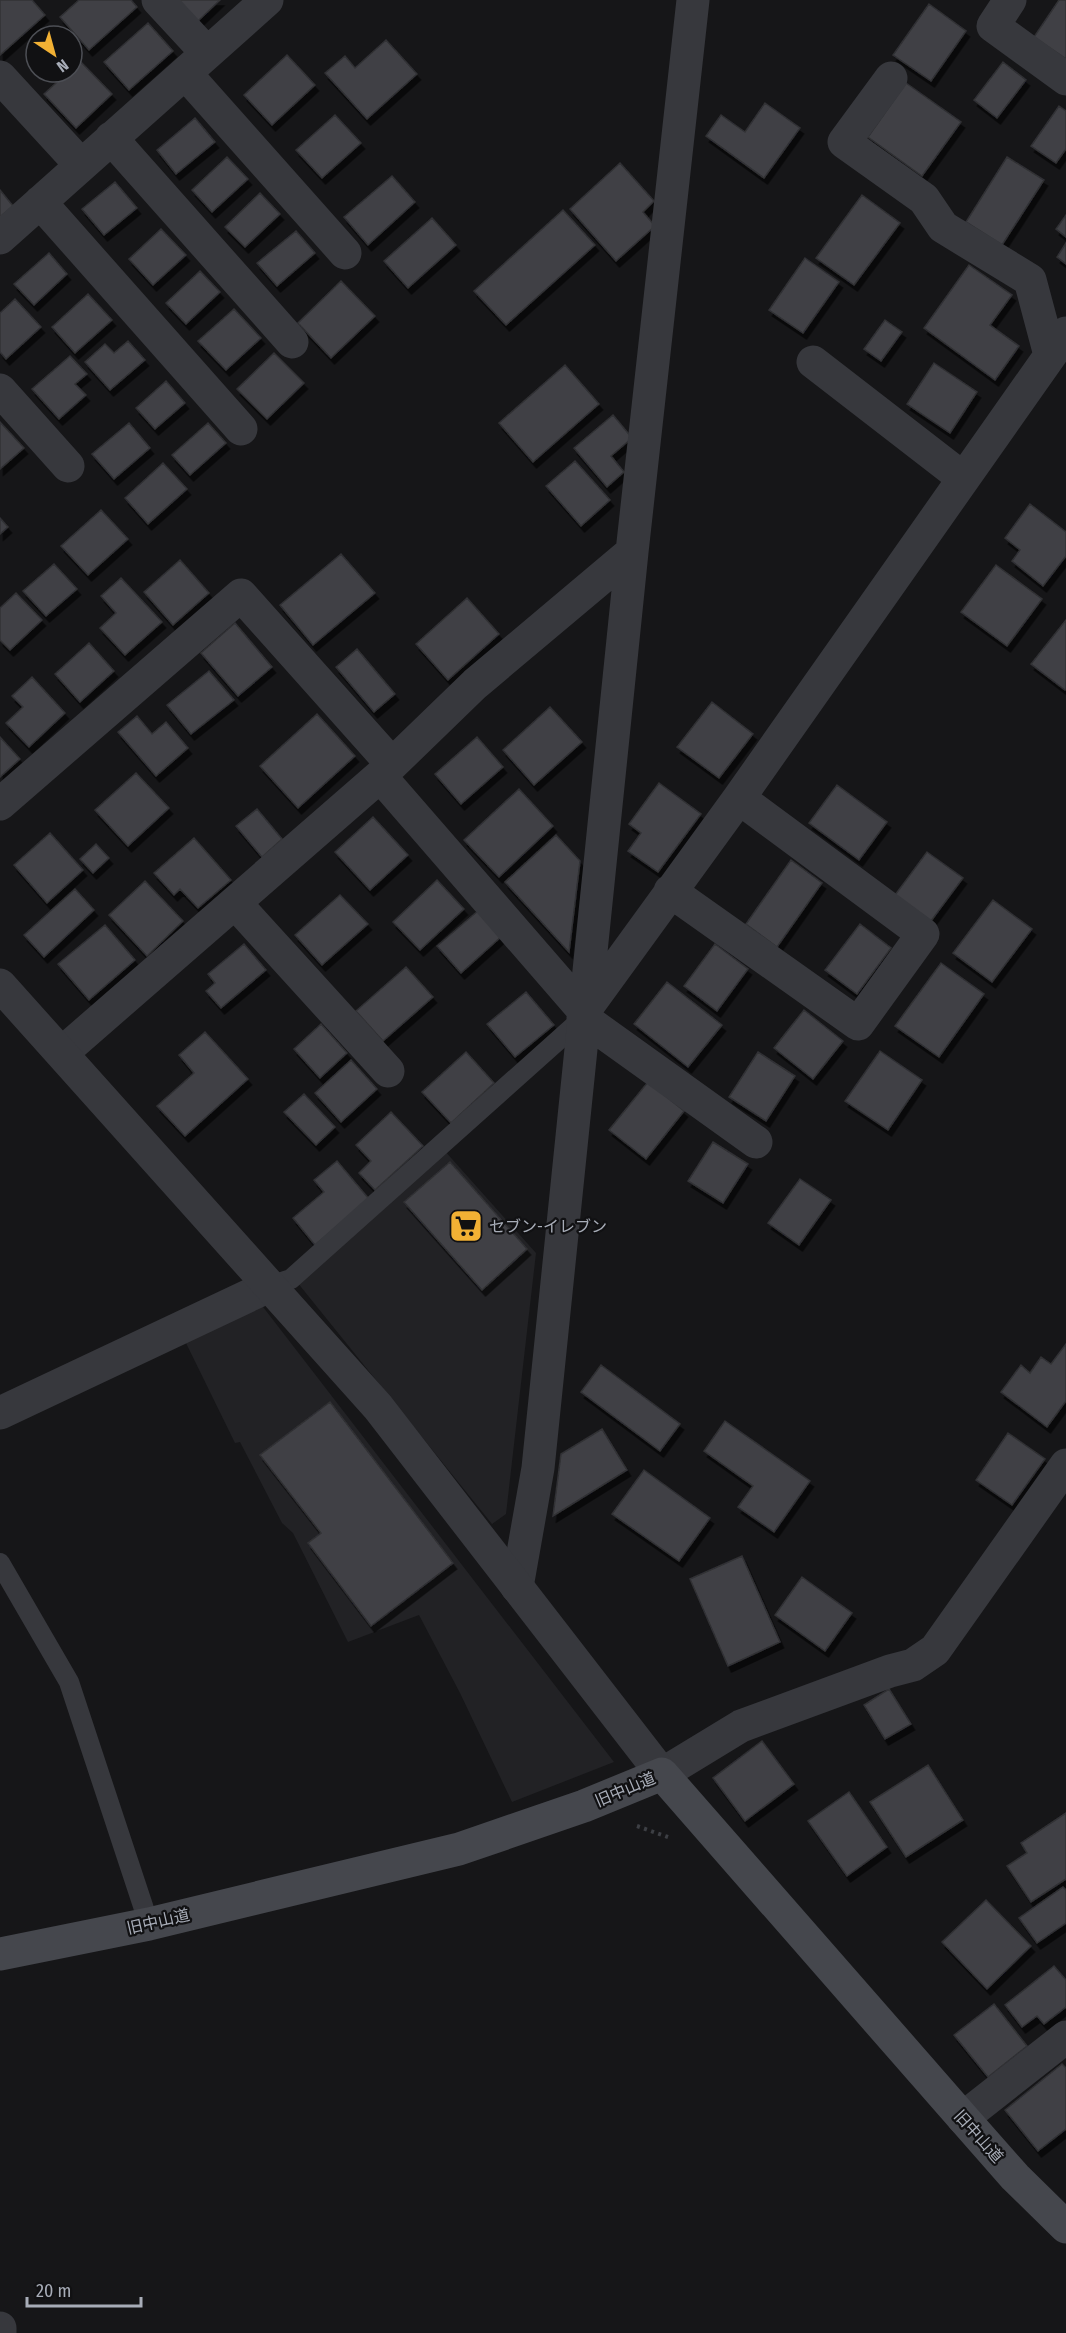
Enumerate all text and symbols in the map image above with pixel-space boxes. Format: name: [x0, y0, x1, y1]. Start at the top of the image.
north arrow: [24, 24, 84, 84]
text: N: [53, 55, 72, 76]
supermarket icon: セブン-イレブン: [448, 1208, 484, 1244]
place label: セブン-イレブン: [489, 1217, 607, 1236]
street label: 旧中山道: [592, 1768, 658, 1811]
street label: 旧中山道: [125, 1905, 191, 1938]
street label: 旧中山道: [950, 2106, 1007, 2166]
scale bar: [27, 2270, 141, 2308]
text: 20 m: [36, 2280, 71, 2302]

